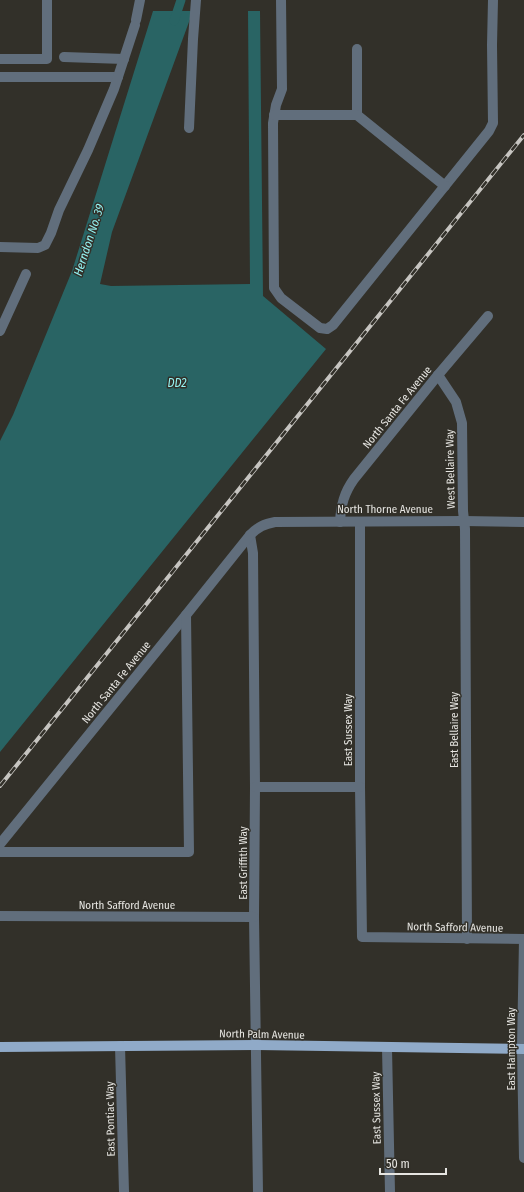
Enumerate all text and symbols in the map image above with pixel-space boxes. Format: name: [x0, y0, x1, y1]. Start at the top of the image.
water label: Herndon No. 39: [71, 202, 107, 278]
street label: North Santa Fe Avenue: [360, 364, 435, 451]
water label: DD2: [167, 376, 187, 390]
street label: West Bellaire Way: [443, 429, 458, 509]
street label: North Thorne Avenue: [337, 503, 433, 516]
street label: North Santa Fe Avenue: [79, 639, 154, 726]
street label: East Bellaire Way: [448, 692, 461, 768]
street label: East Sussex Way: [342, 694, 355, 766]
street label: East Griffith Way: [237, 826, 250, 900]
street label: North Safford Avenue: [79, 899, 175, 912]
street label: North Safford Avenue: [407, 920, 503, 935]
street label: East Hampton Way: [505, 1007, 518, 1091]
street label: North Palm Avenue: [219, 1027, 305, 1042]
street label: East Sussex Way: [369, 1072, 384, 1144]
street label: East Pontiac Way: [103, 1081, 118, 1157]
scale bar: [380, 1150, 446, 1176]
text: 50 m: [386, 1157, 410, 1171]

